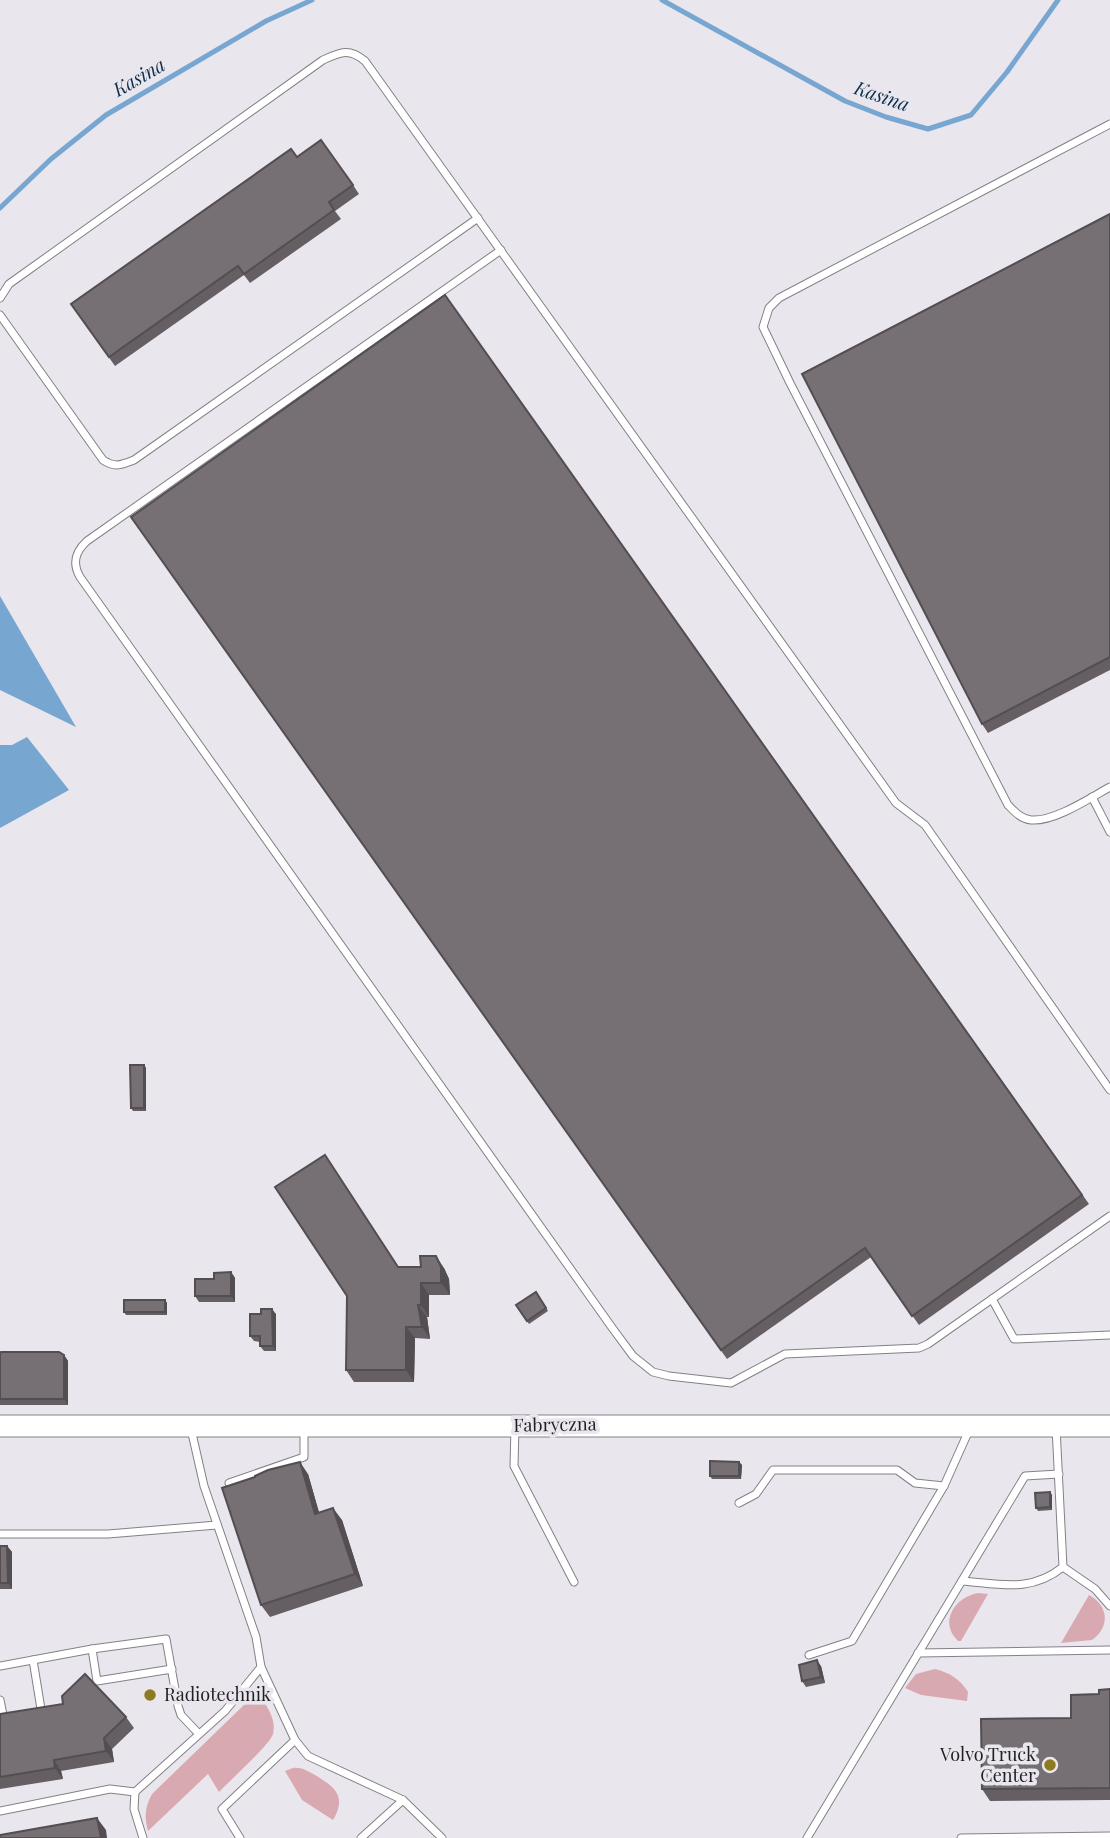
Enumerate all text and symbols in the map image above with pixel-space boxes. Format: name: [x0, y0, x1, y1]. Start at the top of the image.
water label: Kasina: [107, 51, 169, 102]
water label: Kasina: [851, 73, 913, 117]
street label: Fabryczna: [513, 1411, 597, 1437]
place label: Radiotechnik: [164, 1682, 271, 1706]
marker: Radiotechnik: [142, 1687, 158, 1703]
place label: Volvo Truck Center: [939, 1742, 1036, 1787]
marker: Volvo Truck Center: [1042, 1757, 1058, 1773]

